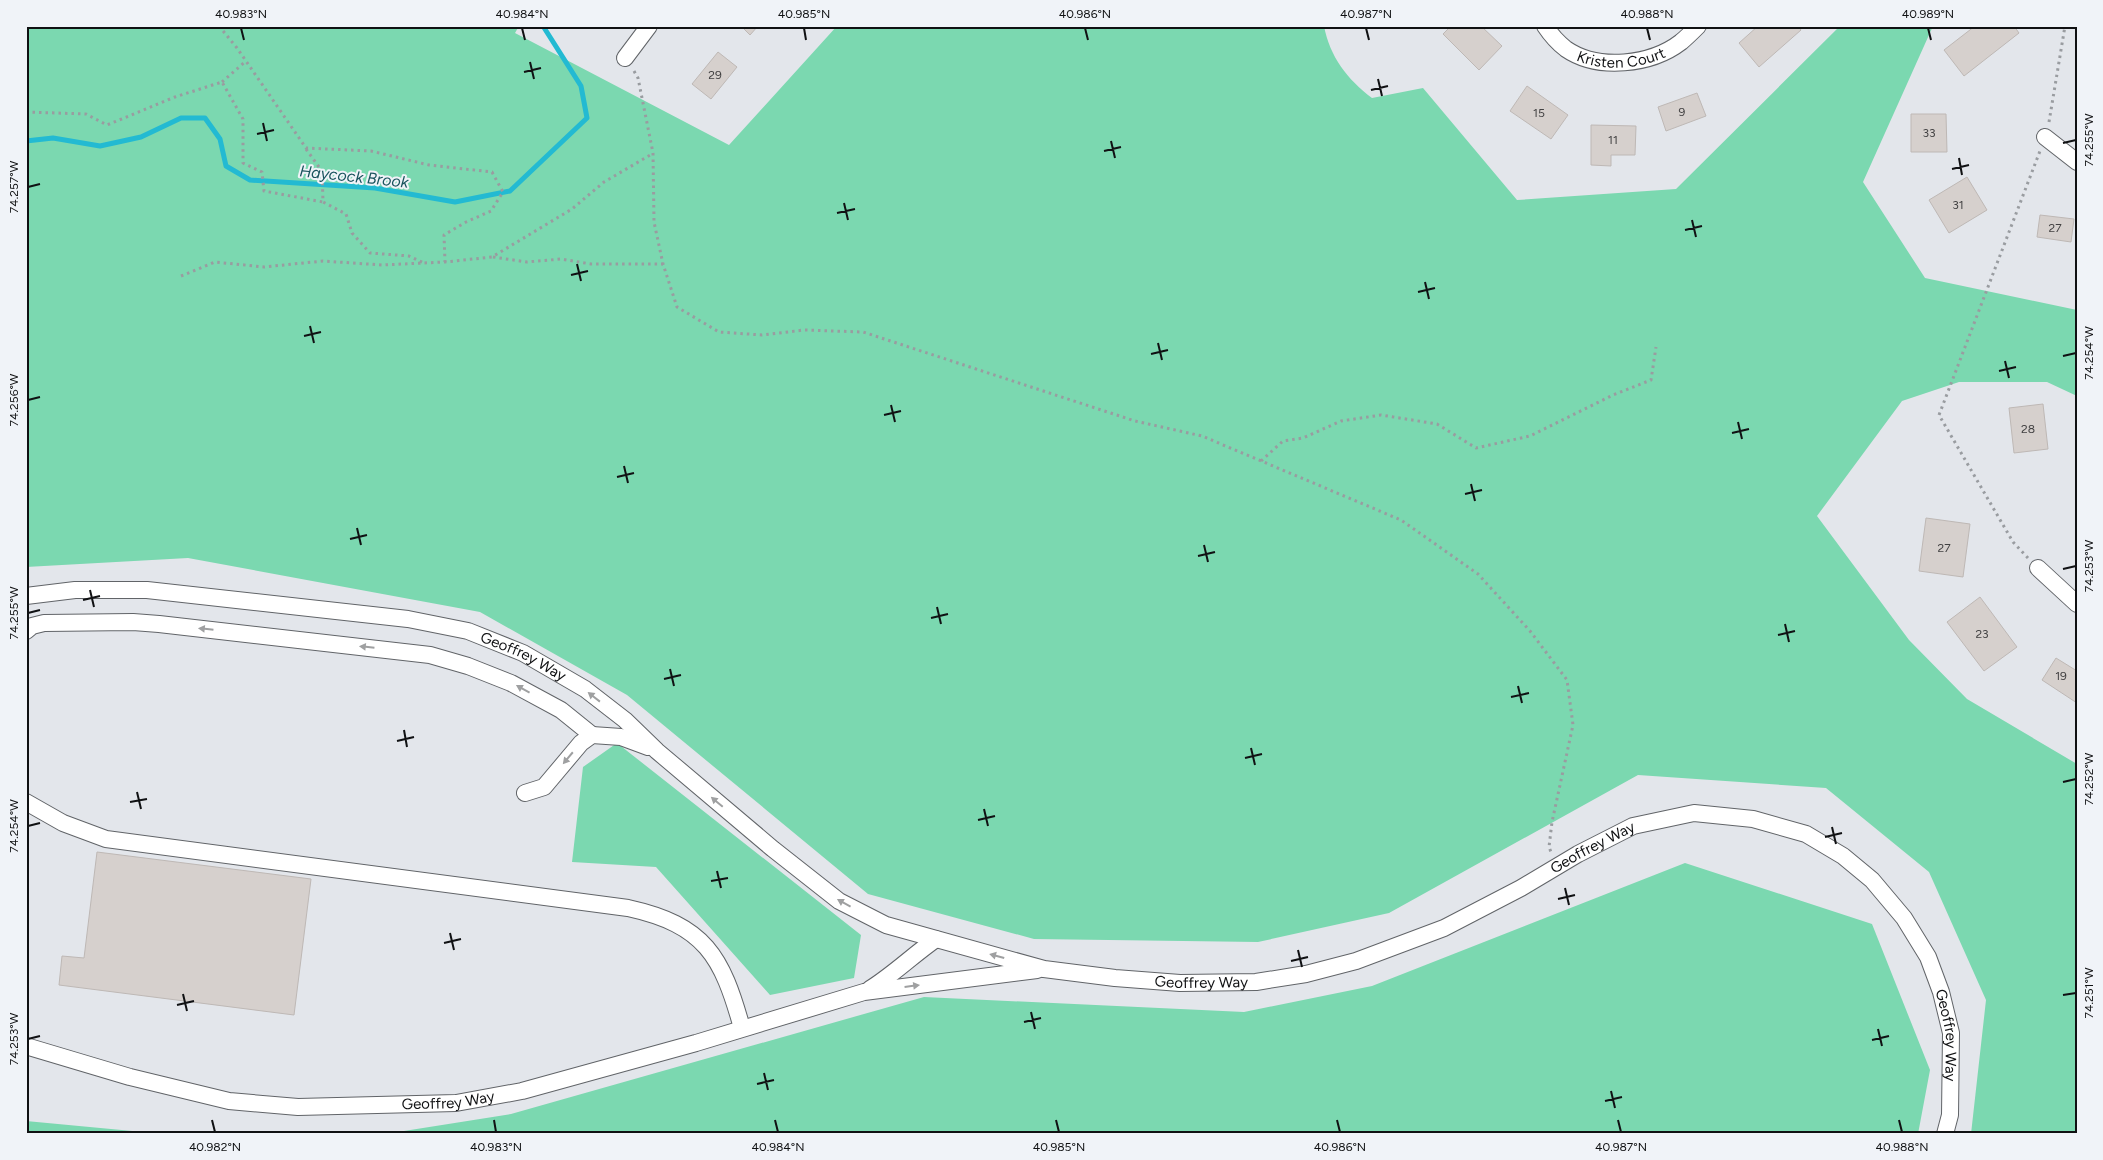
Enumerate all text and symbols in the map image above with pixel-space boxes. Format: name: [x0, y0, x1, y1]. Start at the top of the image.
text: 40.983°N: [215, 7, 267, 21]
text: 40.984°N: [496, 7, 548, 21]
text: 40.985°N: [778, 7, 830, 21]
text: 40.986°N: [1059, 7, 1111, 21]
text: 40.987°N: [1340, 7, 1392, 21]
text: 40.988°N: [1621, 7, 1673, 21]
text: 40.989°N: [1902, 7, 1954, 21]
street label: Kristen Court: [1574, 44, 1668, 72]
house number: 29: [708, 68, 722, 82]
house number: 9: [1679, 105, 1686, 119]
house number: 15: [1533, 106, 1545, 120]
text: 74.255°W: [2082, 113, 2096, 166]
house number: 33: [1922, 126, 1936, 140]
house number: 11: [1608, 133, 1618, 147]
text: 74.257°W: [7, 160, 21, 213]
water label: Haycock Brook: [298, 161, 411, 192]
house number: 31: [1952, 198, 1964, 212]
house number: 27: [2048, 221, 2062, 235]
text: 74.254°W: [2082, 326, 2096, 380]
text: 74.256°W: [7, 373, 21, 426]
house number: 28: [2021, 422, 2035, 436]
text: 74.253°W: [2082, 539, 2096, 592]
house number: 27: [1937, 541, 1951, 555]
text: 74.255°W: [7, 586, 21, 639]
one-way arrow: [197, 625, 213, 633]
house number: 23: [1975, 627, 1989, 641]
street label: Geoffrey Way: [478, 628, 569, 685]
one-way arrow: [359, 643, 375, 651]
house number: 19: [2055, 669, 2067, 683]
one-way arrow: [516, 685, 529, 694]
one-way arrow: [588, 691, 601, 702]
one-way arrow: [562, 752, 574, 764]
text: 74.252°W: [2082, 752, 2096, 805]
one-way arrow: [712, 796, 724, 808]
text: 74.254°W: [7, 799, 21, 853]
street label: Geoffrey Way: [1547, 818, 1638, 877]
one-way arrow: [838, 899, 851, 908]
one-way arrow: [989, 952, 1004, 960]
text: 74.251°W: [2082, 967, 2096, 1018]
street label: Geoffrey Way: [1154, 972, 1248, 992]
one-way arrow: [905, 982, 921, 990]
street label: Geoffrey Way: [1932, 987, 1960, 1082]
text: 74.253°W: [7, 1012, 21, 1065]
street label: Geoffrey Way: [401, 1087, 496, 1113]
text: 40.982°N: [189, 1140, 241, 1154]
text: 40.983°N: [470, 1140, 522, 1154]
text: 40.984°N: [752, 1140, 804, 1154]
text: 40.985°N: [1033, 1140, 1085, 1154]
text: 40.986°N: [1314, 1140, 1366, 1154]
text: 40.987°N: [1595, 1140, 1647, 1154]
text: 40.988°N: [1876, 1140, 1928, 1154]

